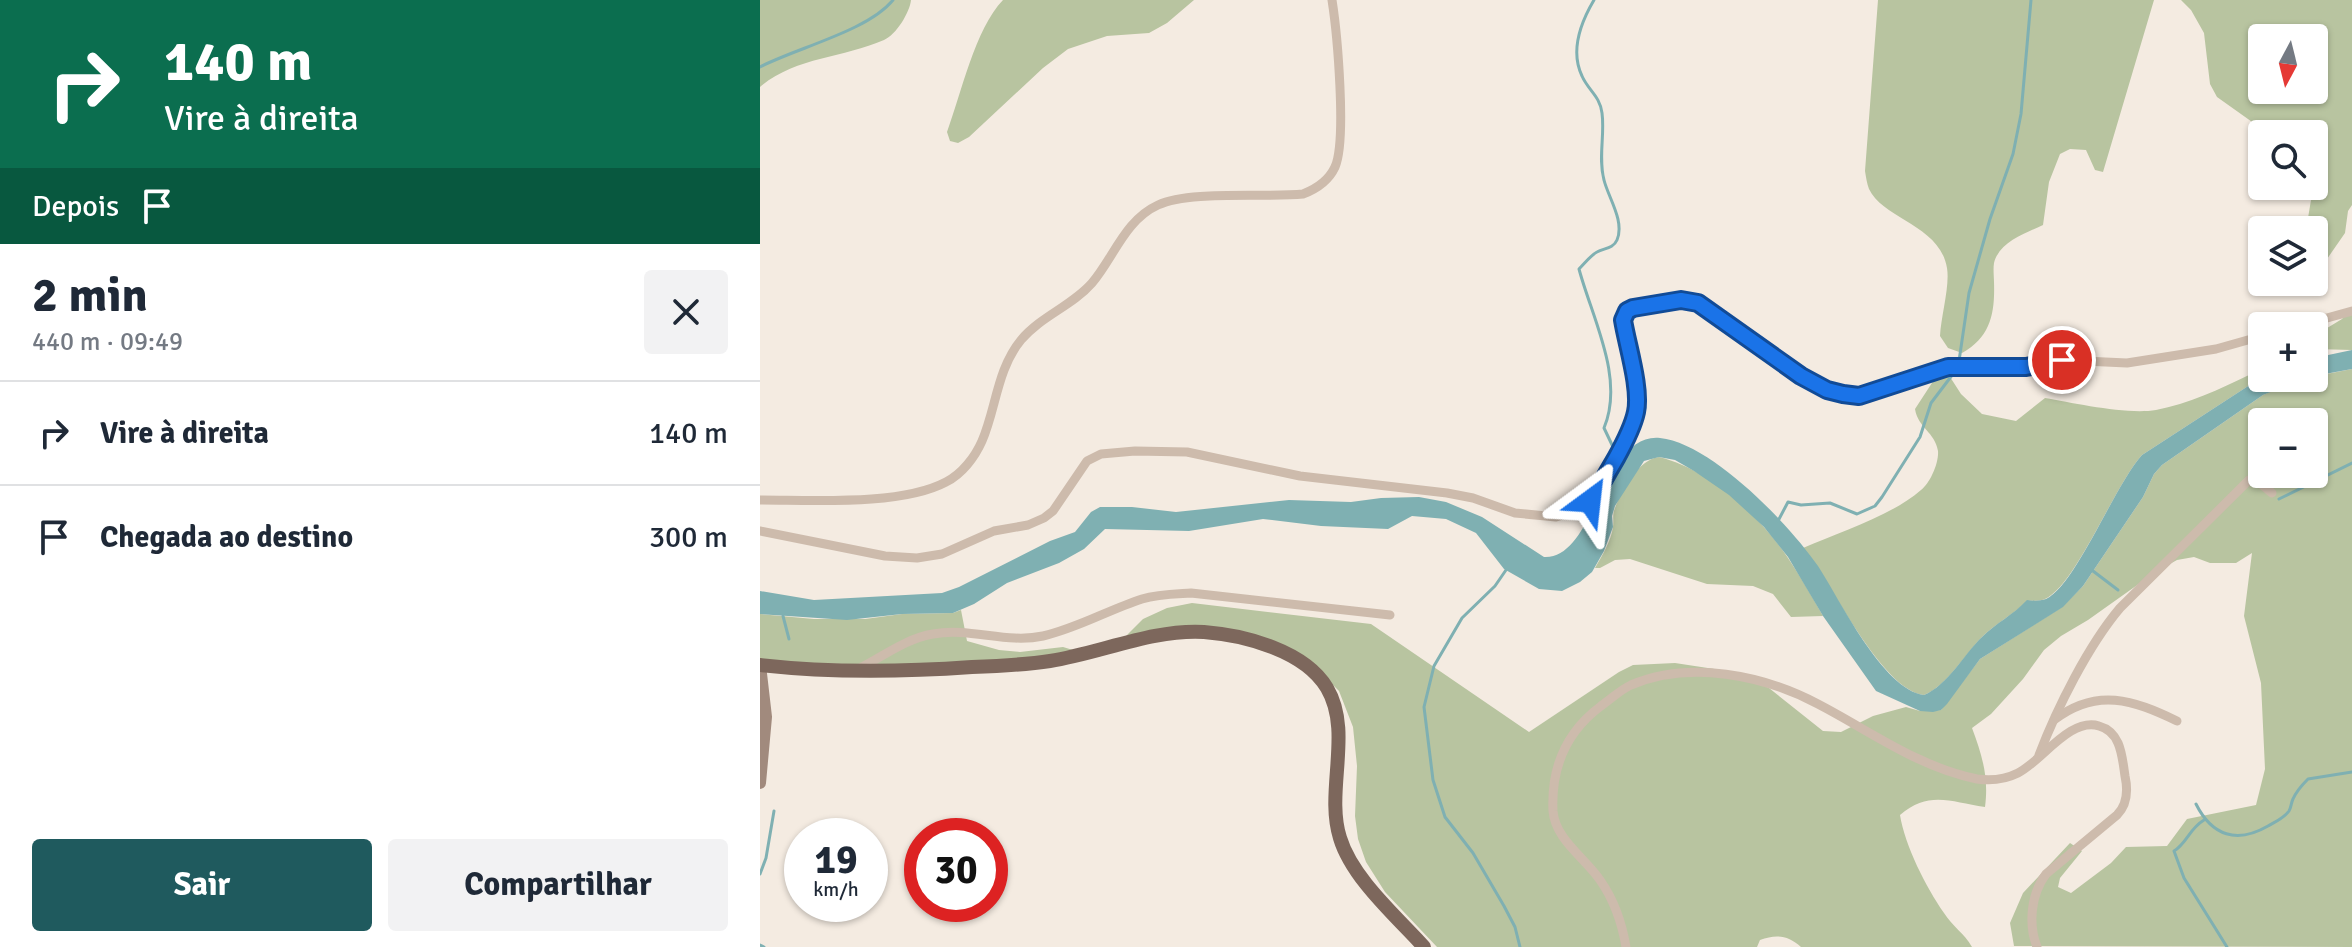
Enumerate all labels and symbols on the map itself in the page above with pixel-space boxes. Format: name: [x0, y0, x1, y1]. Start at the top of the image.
north arrow: [2248, 24, 2328, 104]
pin: [2028, 326, 2096, 394]
position arrow: [1548, 459, 1632, 543]
speed limit sign: 30: [904, 818, 1008, 922]

